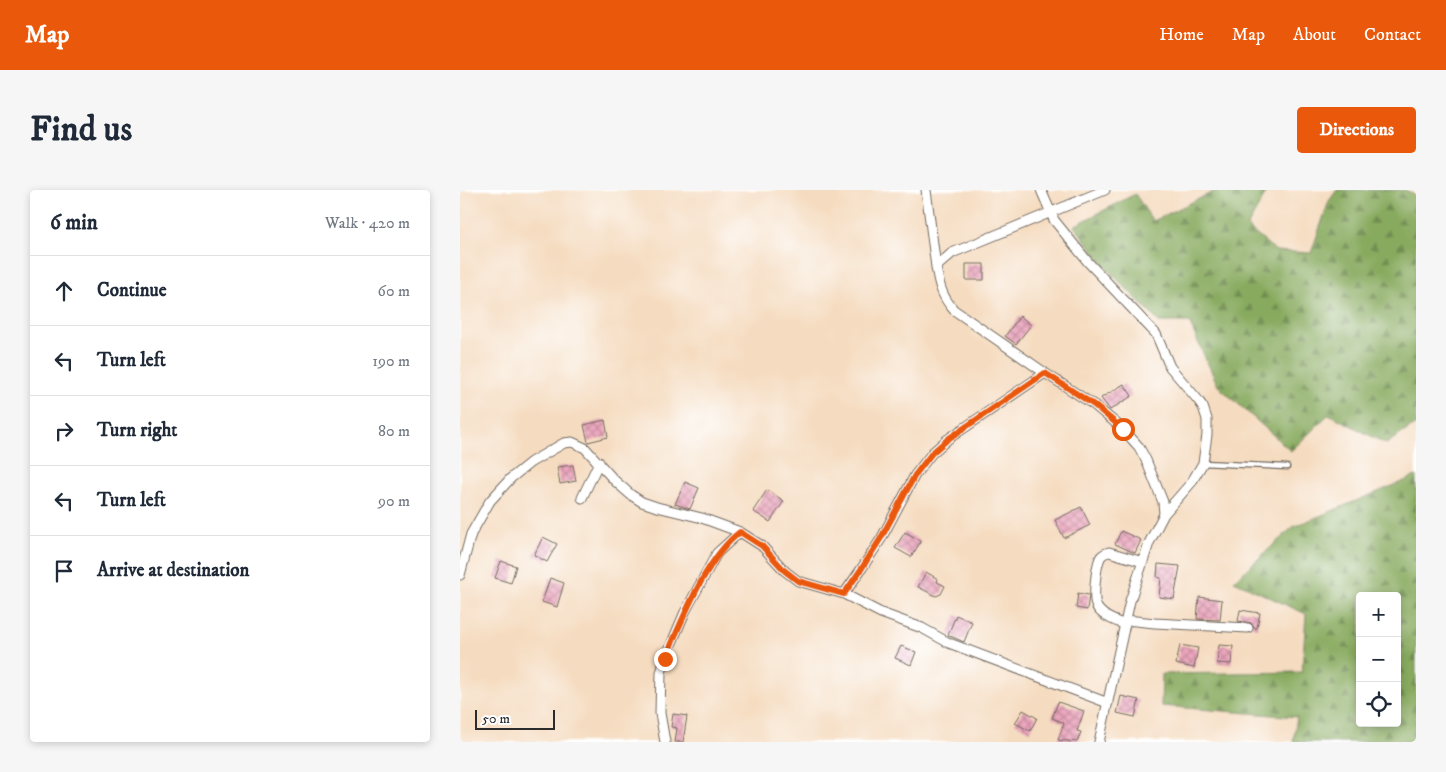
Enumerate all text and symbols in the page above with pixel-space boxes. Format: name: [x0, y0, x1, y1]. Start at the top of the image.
text: Map: [25, 20, 69, 50]
text: Home: [1159, 24, 1204, 46]
text: Map: [1232, 24, 1265, 46]
text: About: [1293, 24, 1336, 46]
text: Contact: [1364, 24, 1421, 46]
button: Directions: [1297, 107, 1416, 153]
text: Find us: [30, 108, 132, 152]
text: 6 min: [50, 210, 98, 236]
text: Walk · 420 m: [325, 213, 410, 233]
icon: ahead: [50, 277, 78, 305]
text: Continue: [97, 279, 167, 302]
text: 60 m: [378, 281, 410, 301]
icon: left: [50, 347, 78, 375]
text: Turn left: [97, 349, 166, 372]
text: 190 m: [372, 351, 410, 371]
icon: right: [50, 417, 78, 445]
route start: [1112, 418, 1135, 441]
text: Turn right: [97, 419, 177, 442]
text: 80 m: [378, 421, 410, 441]
icon: left: [50, 487, 78, 515]
text: Turn left: [97, 489, 166, 512]
text: 90 m: [378, 491, 410, 511]
icon: arrive: [50, 557, 78, 585]
text: Arrive at destination: [97, 559, 249, 582]
map controls: [1356, 592, 1401, 727]
button: +: [1356, 592, 1401, 637]
button: −: [1356, 637, 1401, 682]
route end: [654, 648, 677, 671]
button: locate: [1356, 682, 1401, 727]
scale bar: [475, 707, 555, 730]
text: 50 m: [482, 710, 510, 728]

